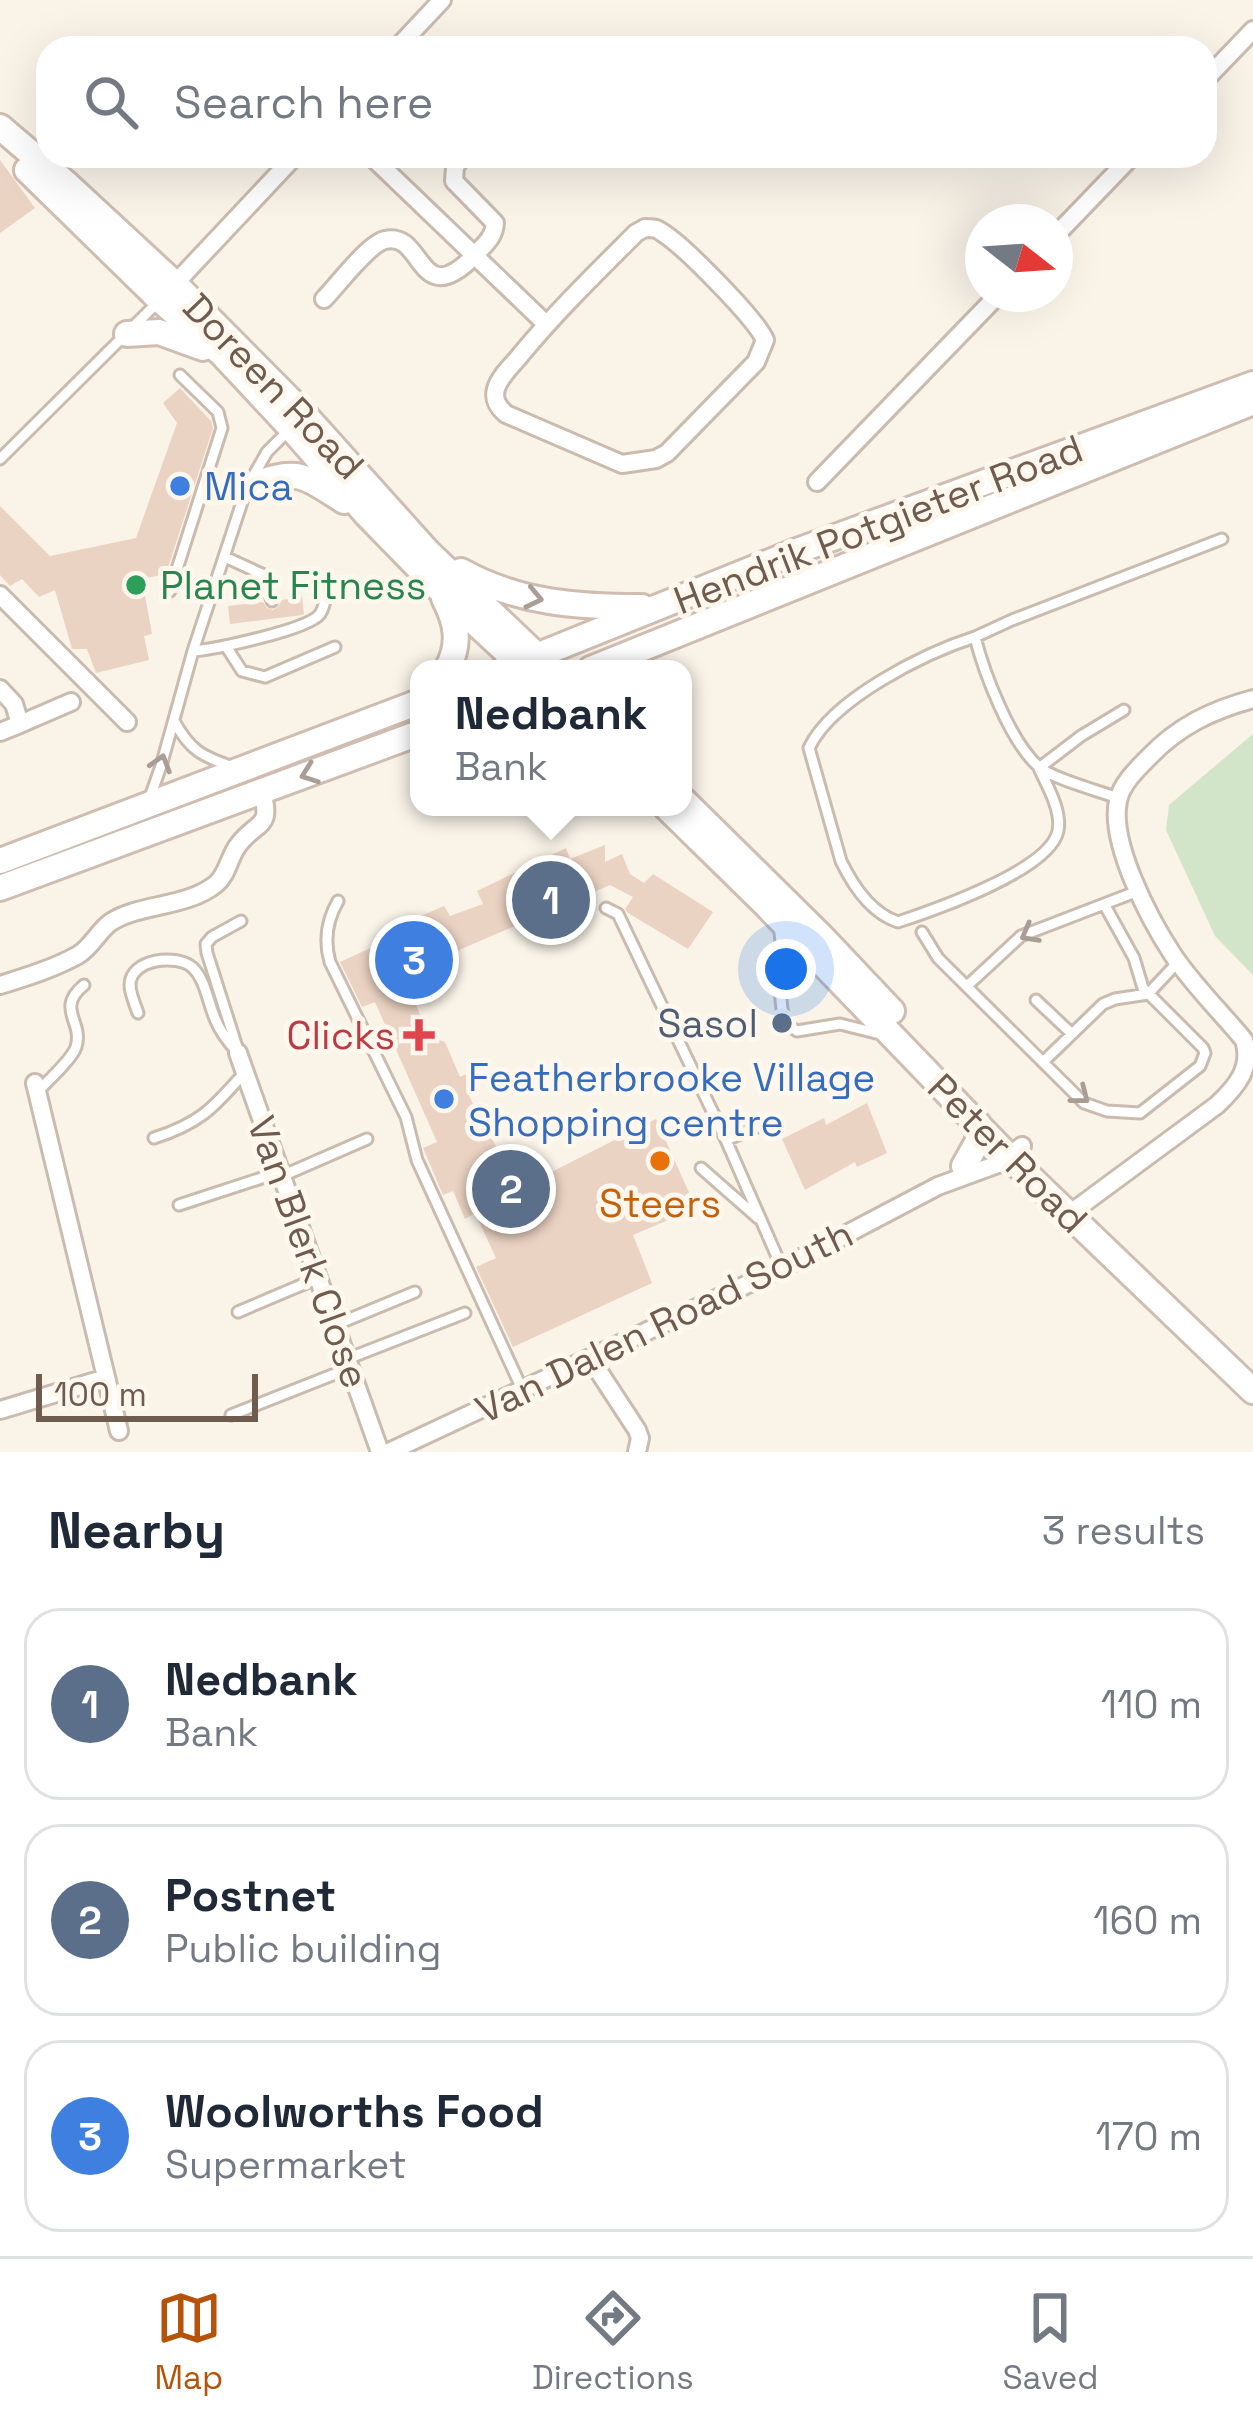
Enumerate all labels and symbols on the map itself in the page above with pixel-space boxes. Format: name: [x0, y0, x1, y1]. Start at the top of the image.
north arrow: [965, 204, 1073, 312]
street label: Doreen Road: [173, 283, 375, 490]
street label: Hendrik Potgieter Road: [667, 424, 1090, 625]
place label: Mica: [204, 462, 293, 511]
marker: Mica: [167, 473, 193, 499]
place label: Planet Fitness: [160, 561, 426, 610]
marker: Planet Fitness: [123, 572, 149, 598]
one-way arrow: [524, 585, 544, 610]
one-way arrow: [147, 753, 172, 774]
one-way arrow: [300, 760, 321, 784]
pin: 1: [512, 855, 590, 945]
pin: 3: [375, 915, 453, 1005]
one-way arrow: [1020, 920, 1042, 943]
your location: [756, 939, 816, 999]
place label: Sasol: [658, 999, 758, 1048]
marker: Sasol: [769, 1010, 795, 1036]
place label: Clicks: [286, 1011, 395, 1060]
marker: Clicks: [406, 1022, 432, 1048]
place label: Featherbrooke Village Shopping centre: [468, 1053, 875, 1147]
street label: Peter Road: [918, 1063, 1098, 1243]
one-way arrow: [1067, 1082, 1089, 1103]
marker: Featherbrooke Village Shopping centre: [431, 1086, 457, 1112]
street label: Van Blerk Close: [237, 1110, 380, 1395]
pin: 2: [472, 1144, 550, 1234]
marker: Steers: [647, 1148, 673, 1174]
place label: Steers: [599, 1179, 721, 1228]
street label: Van Dalen Road South: [468, 1209, 861, 1434]
scale bar: [36, 1368, 258, 1421]

